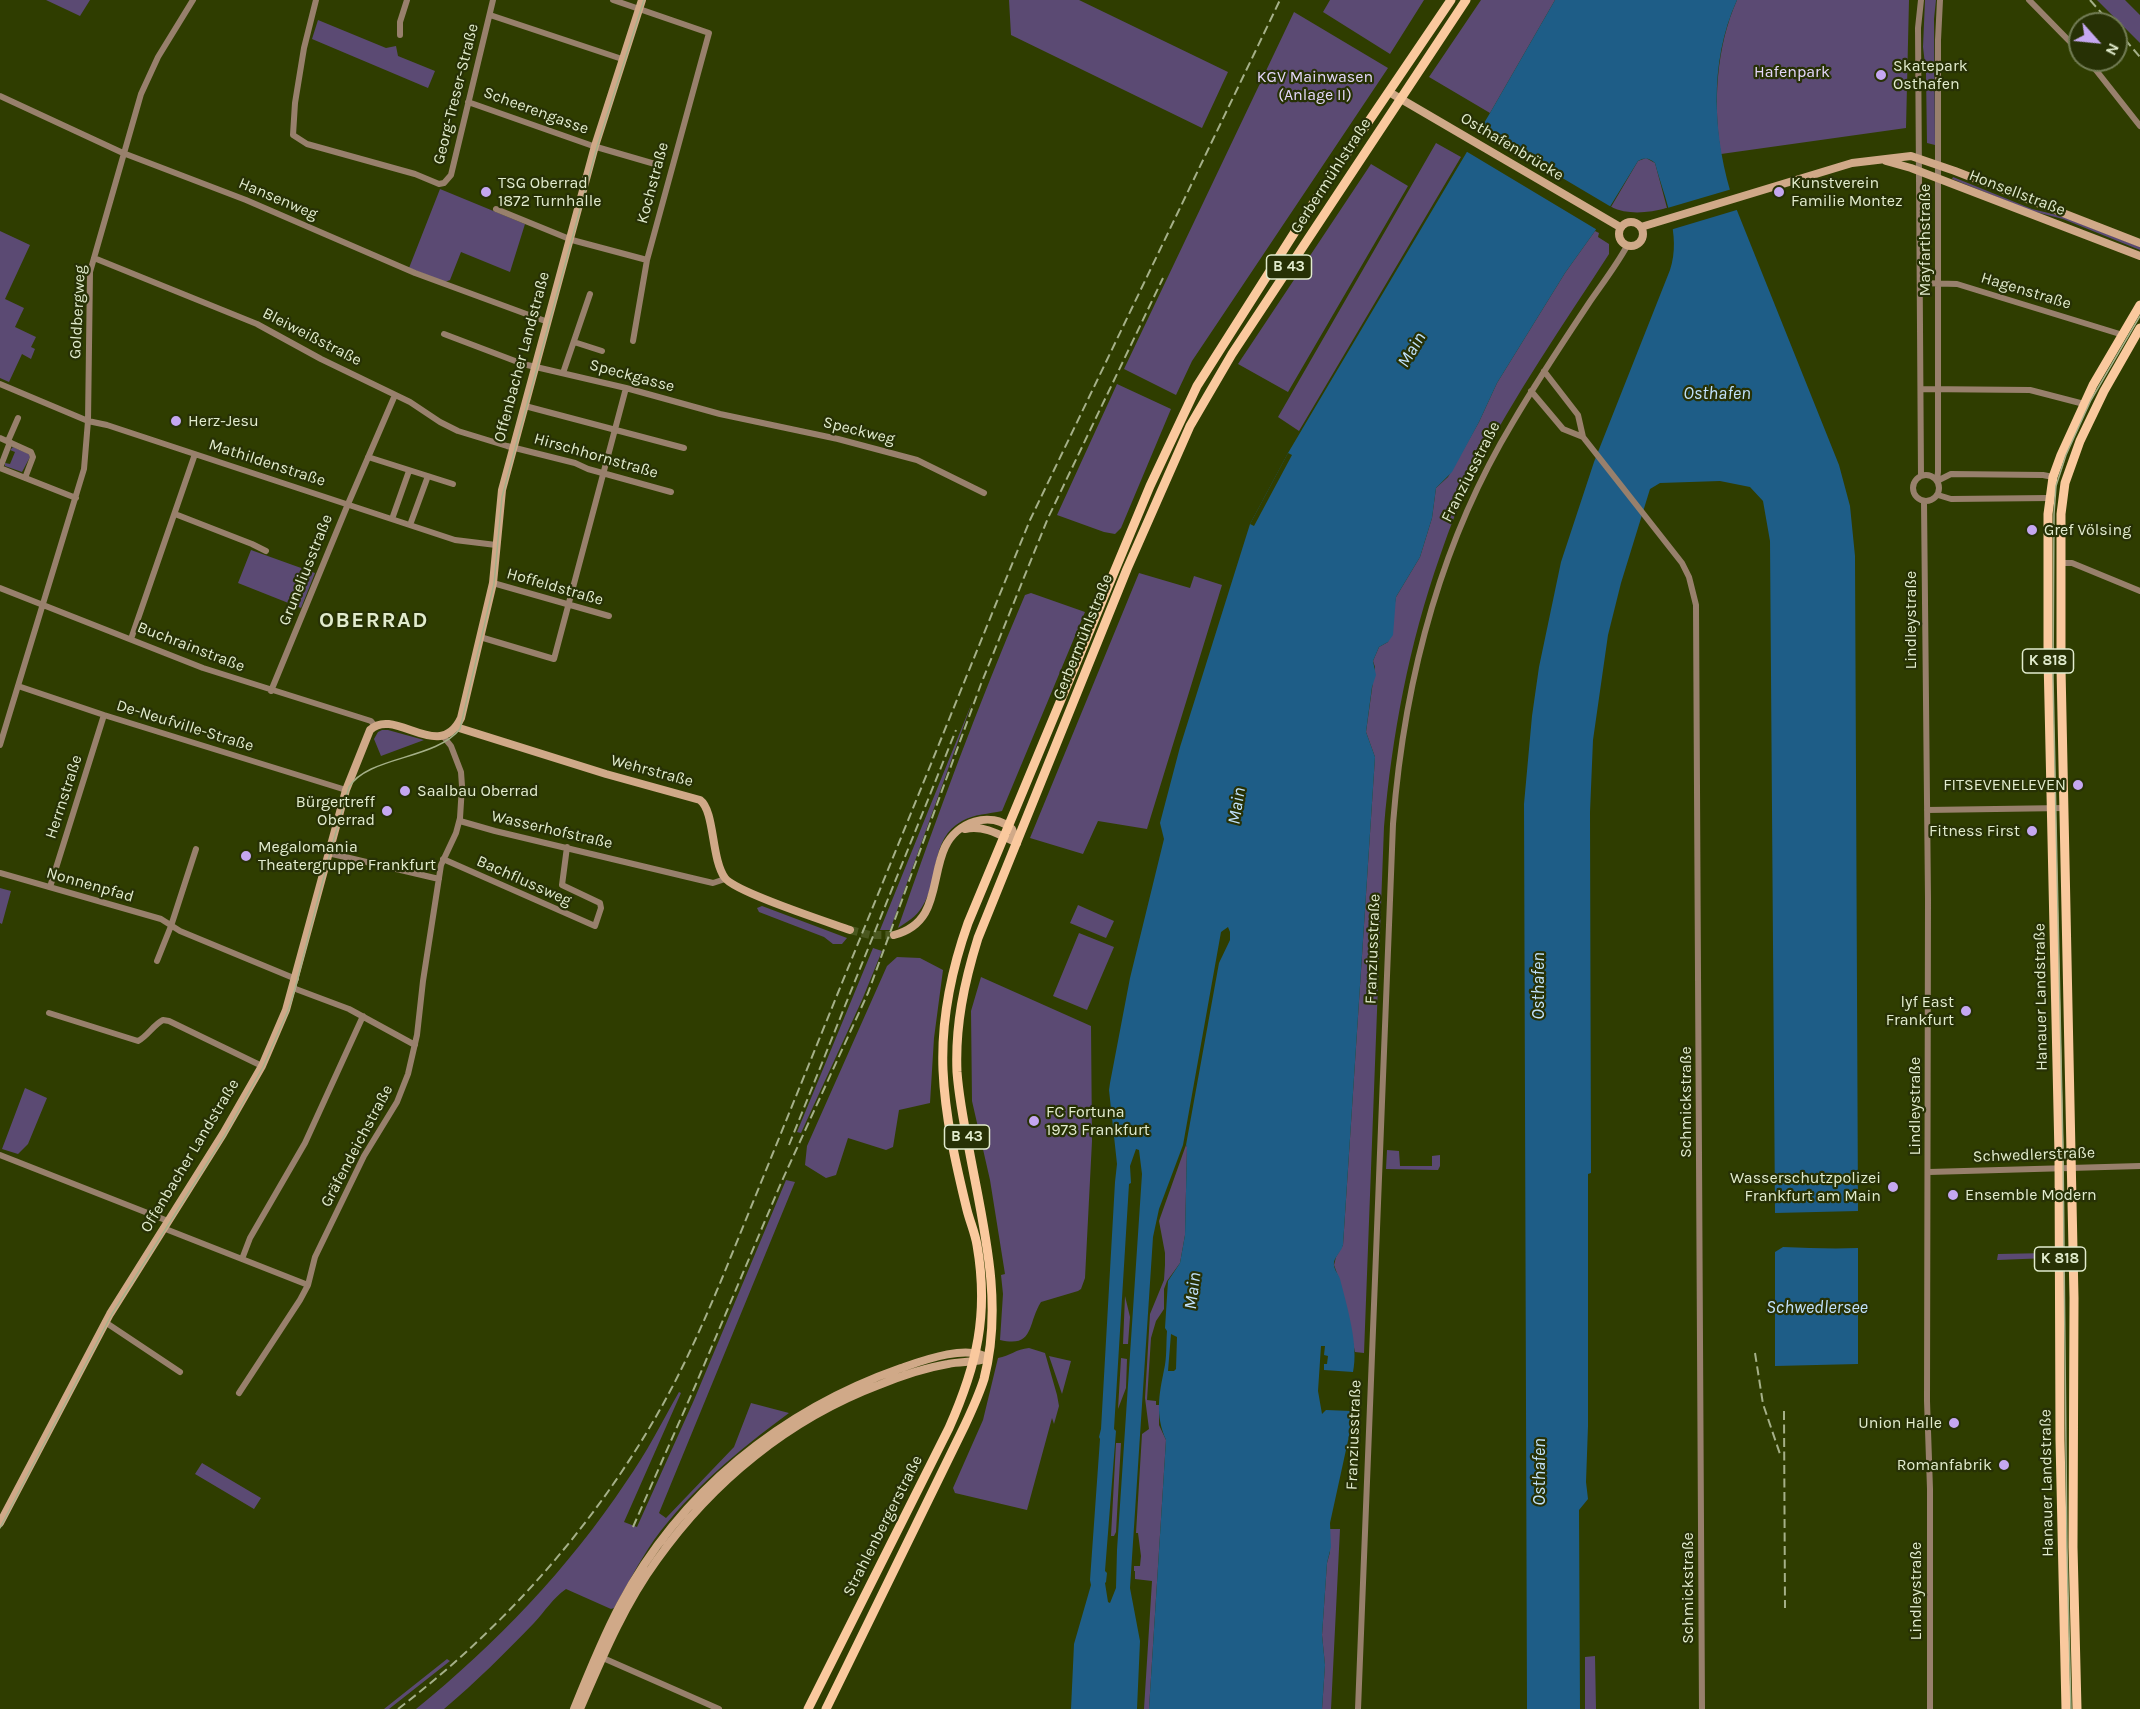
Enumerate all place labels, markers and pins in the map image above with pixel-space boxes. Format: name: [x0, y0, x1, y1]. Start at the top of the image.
place label: Skatepark Osthafen: [1893, 56, 1968, 94]
marker: Skatepark Osthafen: [1874, 68, 1888, 82]
place label: TSG Oberrad 1872 Turnhalle: [498, 173, 601, 211]
place label: Kunstverein Familie Montez: [1791, 173, 1903, 211]
marker: TSG Oberrad 1872 Turnhalle: [479, 185, 493, 199]
marker: Kunstverein Familie Montez: [1772, 185, 1786, 199]
place label: Herz-Jesu: [188, 411, 259, 431]
marker: Herz-Jesu: [169, 414, 183, 428]
place label: Gref Völsing: [2044, 520, 2131, 540]
marker: Gref Völsing: [2025, 523, 2039, 537]
place label: FITSEVENELEVEN: [1943, 775, 2066, 795]
marker: FITSEVENELEVEN: [2071, 778, 2085, 792]
place label: Saalbau Oberrad: [417, 781, 538, 801]
marker: Saalbau Oberrad: [398, 784, 412, 798]
place label: Bürgertreff Oberrad: [296, 792, 375, 830]
marker: Bürgertreff Oberrad: [380, 804, 394, 818]
place label: Fitness First: [1929, 821, 2020, 841]
marker: Fitness First: [2025, 824, 2039, 838]
place label: Megalomania Theatergruppe Frankfurt: [258, 837, 436, 875]
marker: Megalomania Theatergruppe Frankfurt: [239, 849, 253, 863]
place label: lyf East Frankfurt: [1886, 992, 1954, 1030]
marker: lyf East Frankfurt: [1959, 1004, 1973, 1018]
place label: FC Fortuna 1973 Frankfurt: [1046, 1102, 1150, 1140]
marker: FC Fortuna 1973 Frankfurt: [1027, 1114, 1041, 1128]
place label: Wasserschutzpolizei Frankfurt am Main: [1730, 1168, 1881, 1206]
marker: Wasserschutzpolizei Frankfurt am Main: [1886, 1180, 1900, 1194]
place label: Ensemble Modern: [1965, 1185, 2097, 1205]
marker: Ensemble Modern: [1946, 1188, 1960, 1202]
place label: Union Halle: [1858, 1413, 1942, 1433]
marker: Union Halle: [1947, 1416, 1961, 1430]
place label: Romanfabrik: [1897, 1455, 1992, 1475]
marker: Romanfabrik: [1997, 1458, 2011, 1472]

